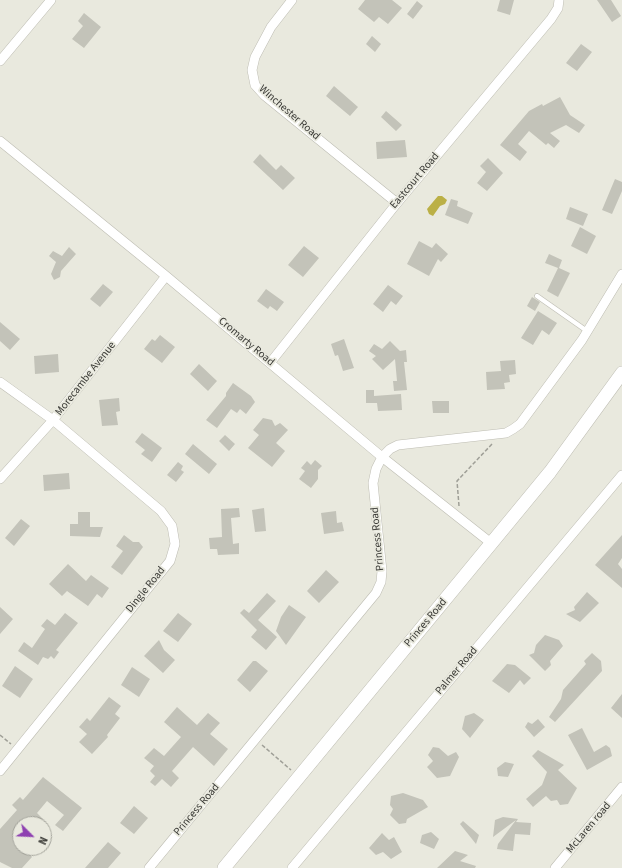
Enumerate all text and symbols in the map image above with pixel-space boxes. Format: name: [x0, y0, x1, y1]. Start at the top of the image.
street label: Winchester Road: [256, 83, 322, 143]
street label: Eastcourt Road: [388, 150, 442, 212]
street label: Cromarty Road: [215, 315, 277, 369]
street label: Morecambe Avenue: [53, 339, 119, 419]
street label: Princess Road: [369, 507, 387, 571]
street label: Dingle Road: [124, 564, 168, 616]
street label: Princes Road: [402, 596, 450, 650]
street label: Palmer Road: [433, 644, 481, 698]
street label: Princess Road: [171, 781, 223, 839]
street label: McLaren road: [564, 800, 614, 856]
north arrow: [12, 816, 52, 856]
text: N: [34, 834, 51, 847]

